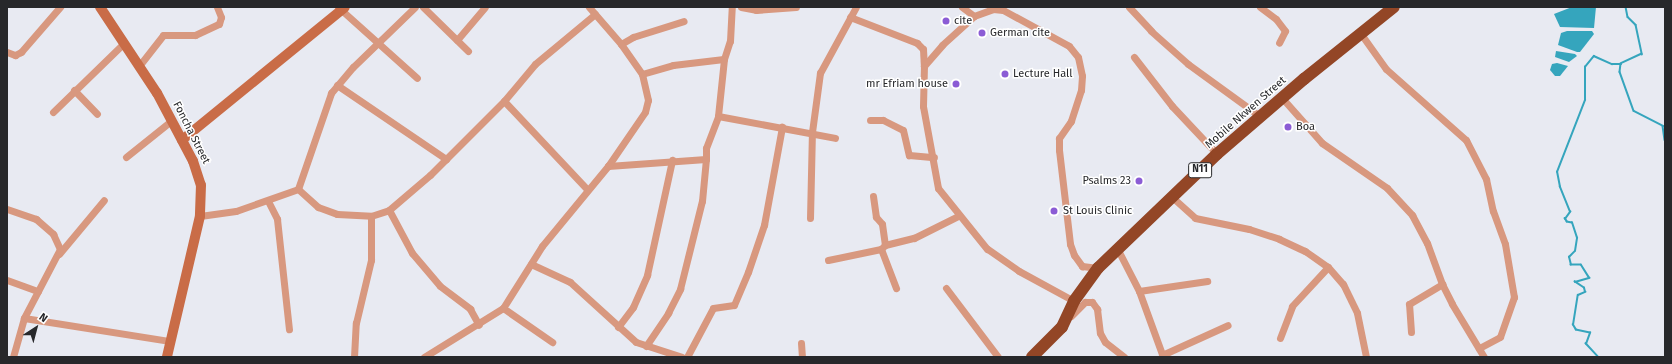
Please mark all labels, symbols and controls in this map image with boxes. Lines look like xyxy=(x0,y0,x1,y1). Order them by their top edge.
place label: cite xyxy=(954,14,972,28)
marker: cite xyxy=(941,16,951,26)
place label: German cite xyxy=(990,26,1050,40)
marker: German cite xyxy=(977,28,987,38)
place label: Lecture Hall xyxy=(1013,67,1072,81)
marker: Lecture Hall xyxy=(1000,69,1010,79)
street label: Mobile Nkwen Street xyxy=(1203,74,1289,152)
place label: mr Efriam house xyxy=(866,77,948,91)
marker: mr Efriam house xyxy=(951,79,961,89)
street label: Foncha Street xyxy=(170,100,212,166)
place label: Boa xyxy=(1296,120,1315,134)
marker: Boa xyxy=(1283,122,1293,132)
road number: N11 xyxy=(1188,162,1212,178)
place label: Psalms 23 xyxy=(1082,174,1131,188)
marker: Psalms 23 xyxy=(1134,176,1144,186)
place label: St Louis Clinic xyxy=(1063,204,1132,218)
marker: St Louis Clinic xyxy=(1048,205,1060,217)
north arrow xyxy=(16,308,56,348)
text: N xyxy=(37,310,50,325)

